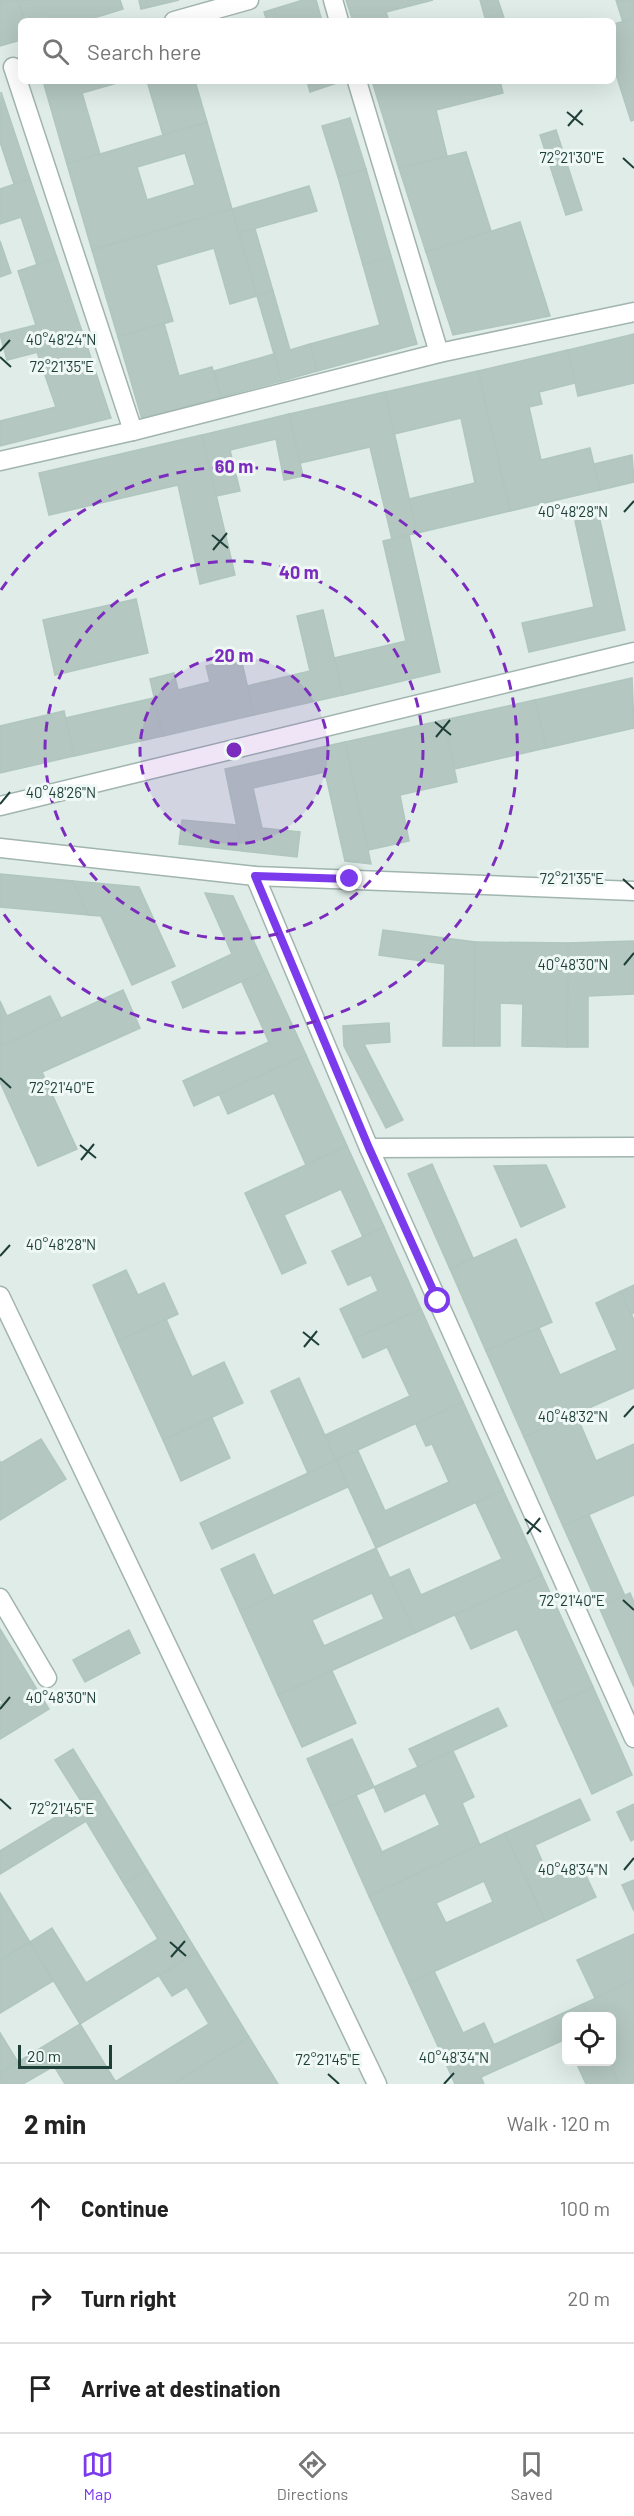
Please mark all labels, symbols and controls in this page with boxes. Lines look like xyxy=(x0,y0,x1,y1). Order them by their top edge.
search box xyxy=(18,18,616,84)
icon: search xyxy=(39,35,72,68)
text: Search here xyxy=(87,38,201,64)
text: 72°21'30"E xyxy=(539,148,605,166)
text: 40°48'24"N xyxy=(26,330,96,348)
text: 72°21'35"E xyxy=(30,357,94,375)
text: 60 m xyxy=(215,455,253,477)
text: 40°48'28"N xyxy=(538,502,608,520)
text: 40 m xyxy=(279,561,319,583)
text: 20 m xyxy=(215,644,253,666)
centre of rings xyxy=(224,740,244,760)
text: 40°48'26"N xyxy=(26,783,96,801)
route end xyxy=(336,865,362,891)
text: 72°21'35"E xyxy=(540,869,604,887)
text: 40°48'30"N xyxy=(538,955,608,973)
text: 72°21'40"E xyxy=(29,1078,95,1096)
text: 40°48'28"N xyxy=(26,1235,96,1253)
route start xyxy=(424,1287,450,1313)
text: 40°48'32"N xyxy=(538,1407,608,1425)
text: 72°21'40"E xyxy=(539,1591,605,1609)
text: 40°48'30"N xyxy=(26,1688,96,1706)
text: 72°21'45"E xyxy=(30,1799,94,1817)
text: 40°48'34"N xyxy=(538,1860,608,1878)
map controls xyxy=(562,2012,616,2066)
button: locate xyxy=(562,2012,616,2066)
scale bar xyxy=(18,2042,112,2070)
text: 20 m xyxy=(27,2046,61,2065)
text: 40°48'34"N xyxy=(419,2048,489,2066)
text: 72°21'45"E xyxy=(296,2050,360,2068)
text: 2 min xyxy=(24,2108,86,2139)
text: Walk · 120 m xyxy=(507,2111,610,2135)
icon: ahead xyxy=(24,2192,57,2225)
text: Continue xyxy=(81,2195,169,2221)
text: 100 m xyxy=(560,2196,610,2220)
icon: right xyxy=(24,2282,57,2315)
text: Turn right xyxy=(81,2285,176,2311)
text: 20 m xyxy=(567,2286,610,2310)
icon: arrive xyxy=(24,2372,57,2405)
text: Arrive at destination xyxy=(81,2375,280,2401)
tab: Map xyxy=(81,2448,114,2503)
tab: Directions xyxy=(277,2448,348,2503)
tab: Saved xyxy=(511,2448,553,2503)

